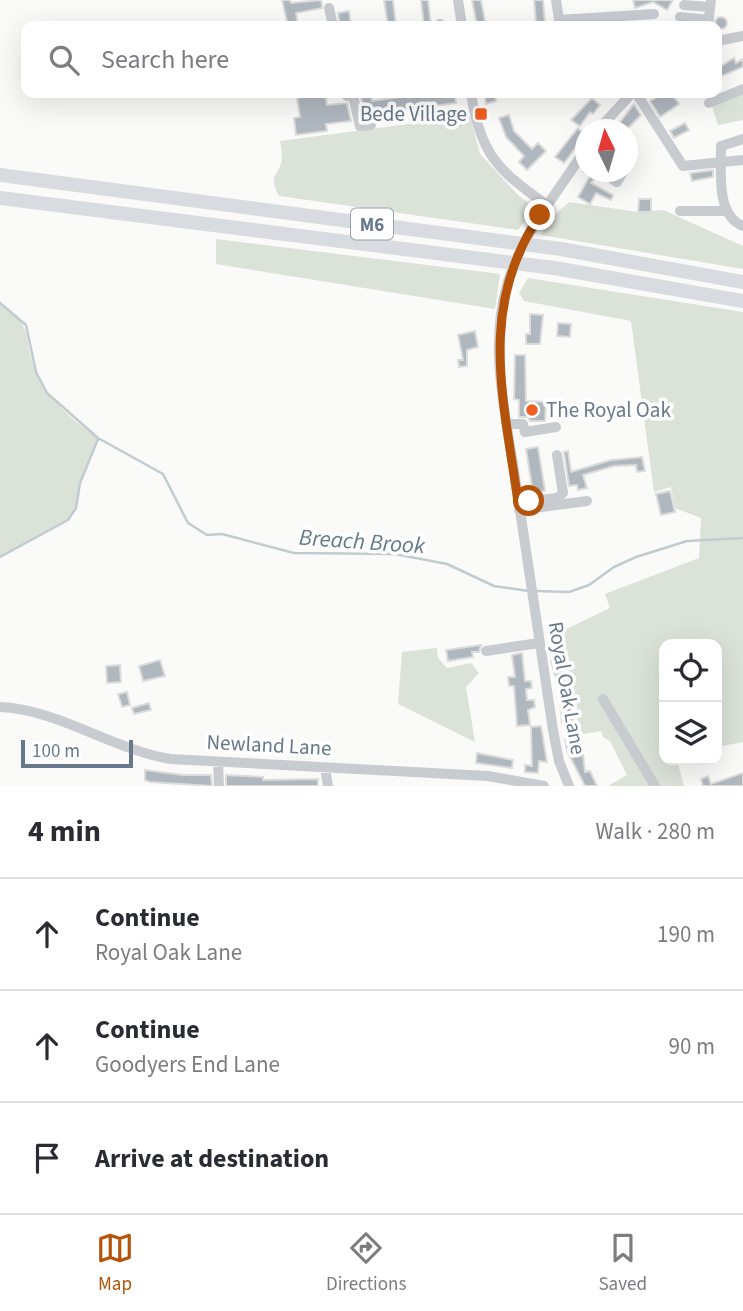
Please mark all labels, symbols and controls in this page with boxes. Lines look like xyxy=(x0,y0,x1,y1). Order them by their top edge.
search box xyxy=(21,21,722,98)
icon: search xyxy=(45,41,83,79)
text: Search here xyxy=(101,41,229,78)
place label: Bede Village xyxy=(360,99,467,129)
marker: Bede Village xyxy=(473,106,489,122)
north arrow xyxy=(575,119,638,182)
route end xyxy=(524,199,555,230)
road number: M6 xyxy=(351,208,393,240)
place label: The Royal Oak xyxy=(546,395,671,425)
marker: The Royal Oak xyxy=(524,402,540,418)
route start xyxy=(513,485,544,516)
water label: Breach Brook xyxy=(298,521,427,562)
street label: Royal Oak Lane xyxy=(541,619,593,757)
map controls xyxy=(659,639,722,765)
button: locate xyxy=(659,639,722,702)
button: layers xyxy=(659,702,722,765)
street label: Newland Lane xyxy=(206,727,332,763)
scale bar xyxy=(21,737,133,769)
text: 100 m xyxy=(32,738,80,765)
text: 4 min xyxy=(28,810,101,853)
text: Walk · 280 m xyxy=(596,815,715,848)
text: Continue xyxy=(95,899,200,936)
icon: ahead xyxy=(28,915,66,953)
text: 190 m xyxy=(657,918,715,951)
text: Royal Oak Lane xyxy=(95,936,242,969)
text: Continue xyxy=(95,1011,200,1048)
icon: ahead xyxy=(28,1027,66,1065)
text: 90 m xyxy=(668,1030,715,1063)
text: Goodyers End Lane xyxy=(95,1048,280,1081)
icon: arrive xyxy=(28,1139,66,1177)
text: Arrive at destination xyxy=(95,1140,329,1177)
tab: Map xyxy=(96,1229,134,1298)
tab: Directions xyxy=(326,1229,406,1298)
tab: Saved xyxy=(598,1229,647,1298)

